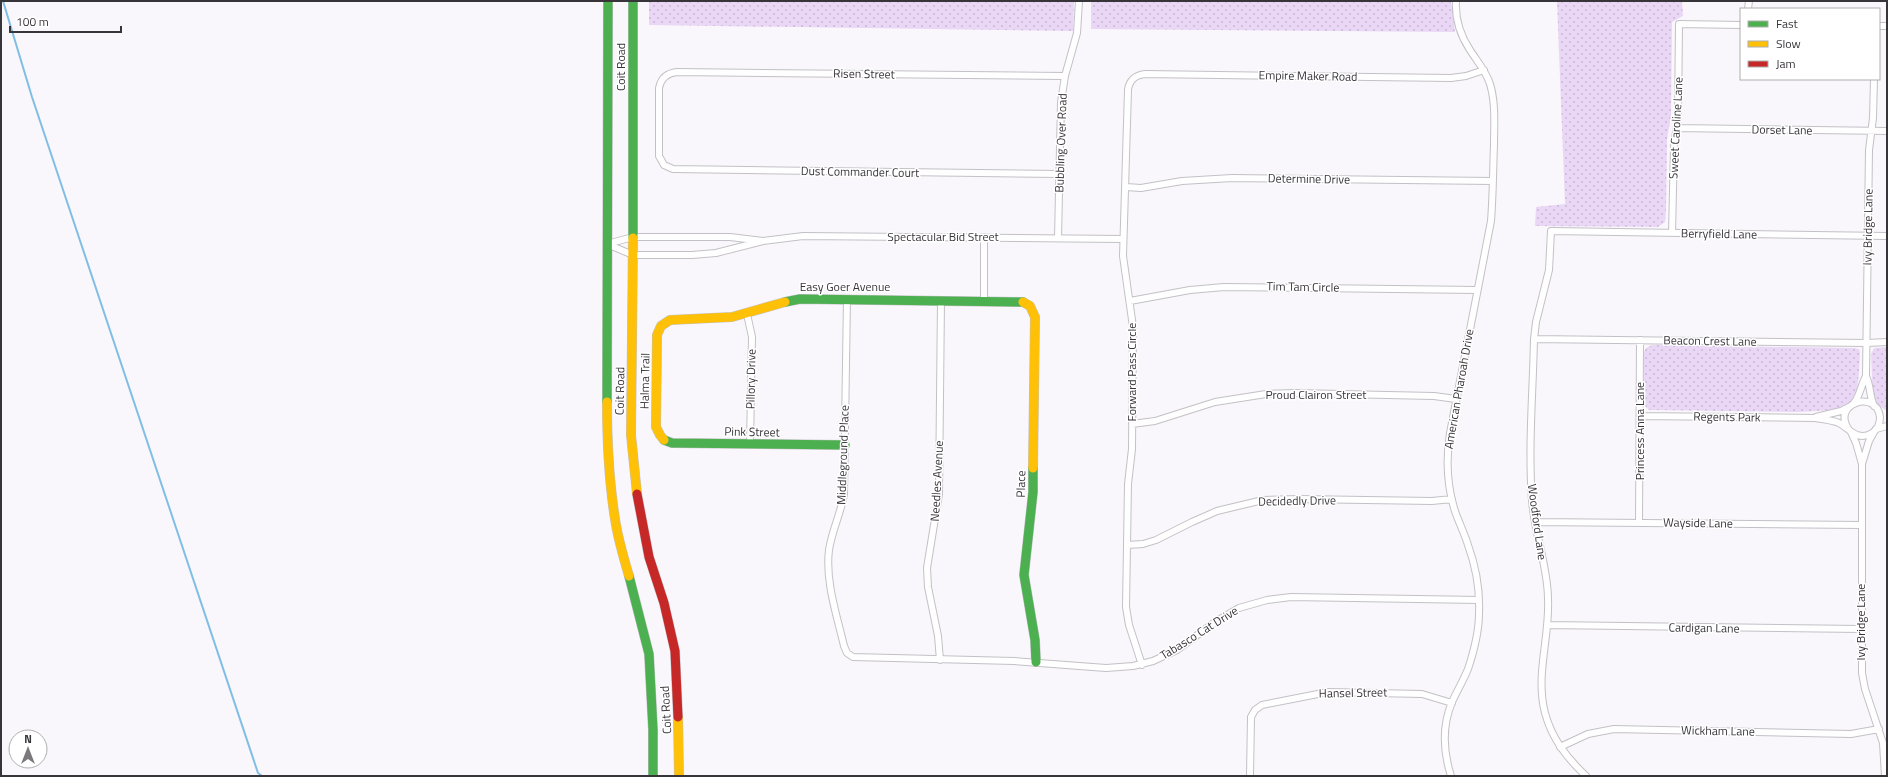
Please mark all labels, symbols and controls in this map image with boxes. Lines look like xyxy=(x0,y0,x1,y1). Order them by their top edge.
scale bar xyxy=(10,8,121,34)
legend xyxy=(1740,8,1880,80)
text: 100 m xyxy=(16,12,49,31)
text: Fast xyxy=(1776,14,1799,33)
text: Slow xyxy=(1776,34,1801,53)
street label: Coit Road xyxy=(611,43,630,91)
text: Jam xyxy=(1776,54,1796,73)
street label: Risen Street xyxy=(833,63,896,84)
street label: Empire Maker Road xyxy=(1258,65,1358,86)
street label: Sweet Caroline Lane xyxy=(1663,76,1688,179)
street label: Bubbling Over Road xyxy=(1049,93,1072,193)
street label: Dorset Lane xyxy=(1751,119,1813,140)
street label: Dust Commander Court xyxy=(801,161,920,182)
street label: Determine Drive xyxy=(1268,168,1350,189)
street label: Ivy Bridge Lane xyxy=(1857,188,1878,266)
street label: Berryfield Lane xyxy=(1681,223,1757,244)
street label: Spectacular Bid Street xyxy=(887,227,1000,246)
street label: Tim Tam Circle xyxy=(1266,276,1340,297)
street label: Easy Goer Avenue xyxy=(800,277,890,296)
street label: Forward Pass Circle xyxy=(1122,323,1141,421)
street label: American Pharoah Drive xyxy=(1439,327,1478,450)
street label: Beacon Crest Lane xyxy=(1663,330,1757,351)
street label: Pillory Drive xyxy=(740,349,761,409)
street label: Halma Trail xyxy=(635,353,654,409)
street label: Coit Road xyxy=(610,367,629,415)
street label: Princess Anna Lane xyxy=(1630,382,1649,480)
street label: Proud Clairon Street xyxy=(1265,385,1367,404)
street label: Middleground Place xyxy=(831,405,854,505)
street label: Regents Park xyxy=(1693,406,1761,427)
street label: Pink Street xyxy=(724,422,781,441)
street label: Needles Avenue xyxy=(925,440,948,522)
street label: Place xyxy=(1011,470,1030,498)
street label: Woodford Lane xyxy=(1523,483,1552,561)
street label: Decidedly Drive xyxy=(1258,490,1336,511)
street label: Wayside Lane xyxy=(1663,512,1733,533)
street label: Ivy Bridge Lane xyxy=(1851,584,1870,660)
street label: Tabasco Cat Drive xyxy=(1156,601,1241,664)
street label: Cardigan Lane xyxy=(1668,617,1740,638)
street label: Hansel Street xyxy=(1319,682,1388,703)
street label: Coit Road xyxy=(655,685,676,735)
street label: Wickham Lane xyxy=(1681,720,1755,741)
north arrow xyxy=(8,729,48,769)
text: N xyxy=(24,731,32,747)

